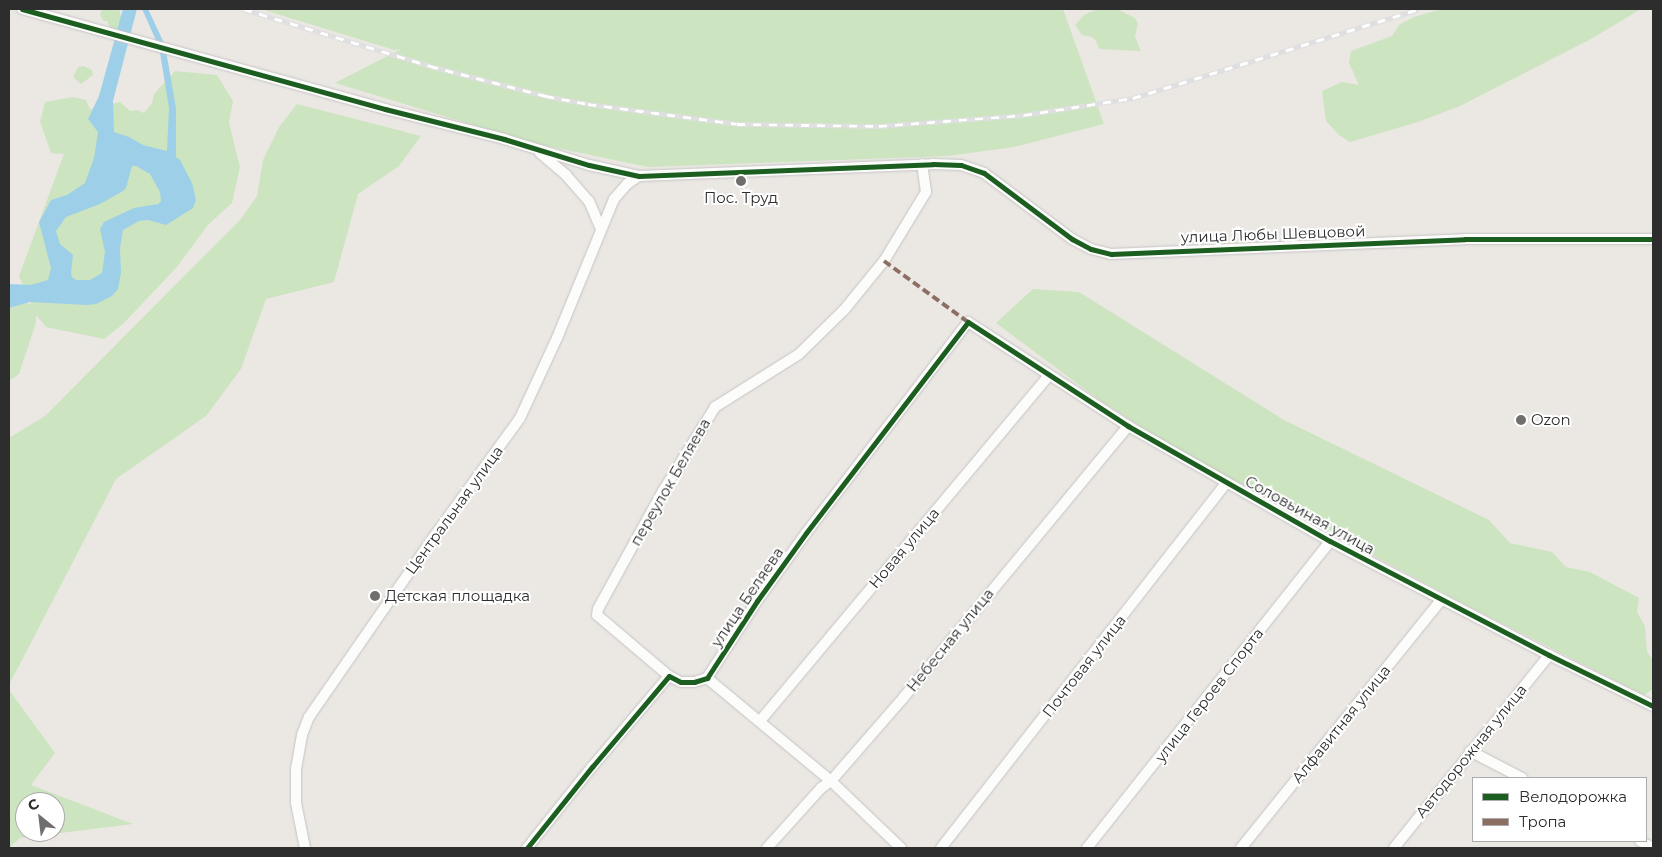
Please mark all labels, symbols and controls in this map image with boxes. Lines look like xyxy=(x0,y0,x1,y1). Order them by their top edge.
marker: Пос. Труд xyxy=(735,175,747,187)
place label: Пос. Труд xyxy=(704,189,778,207)
street label: улица Любы Шевцовой xyxy=(1180,222,1366,246)
place label: Ozon xyxy=(1531,411,1571,429)
marker: Ozon xyxy=(1515,414,1527,426)
street label: переулок Беляева xyxy=(626,415,714,549)
street label: Центральная улица xyxy=(401,442,507,578)
street label: Соловьиная улица xyxy=(1242,472,1378,558)
street label: Новая улица xyxy=(865,504,943,592)
street label: улица Беляева xyxy=(707,544,787,650)
street label: Небесная улица xyxy=(903,585,997,695)
place label: Детская площадка xyxy=(385,587,530,605)
marker: Детская площадка xyxy=(369,590,381,602)
street label: Почтовая улица xyxy=(1038,611,1130,721)
street label: улица Героев Спорта xyxy=(1151,624,1267,766)
street label: Алфавитная улица xyxy=(1288,661,1394,787)
street label: Автодорожная улица xyxy=(1412,681,1530,821)
legend xyxy=(1472,777,1647,842)
text: Велодорожка xyxy=(1519,787,1627,806)
north arrow xyxy=(15,792,65,842)
text: С xyxy=(24,794,42,815)
text: Тропа xyxy=(1519,812,1566,831)

